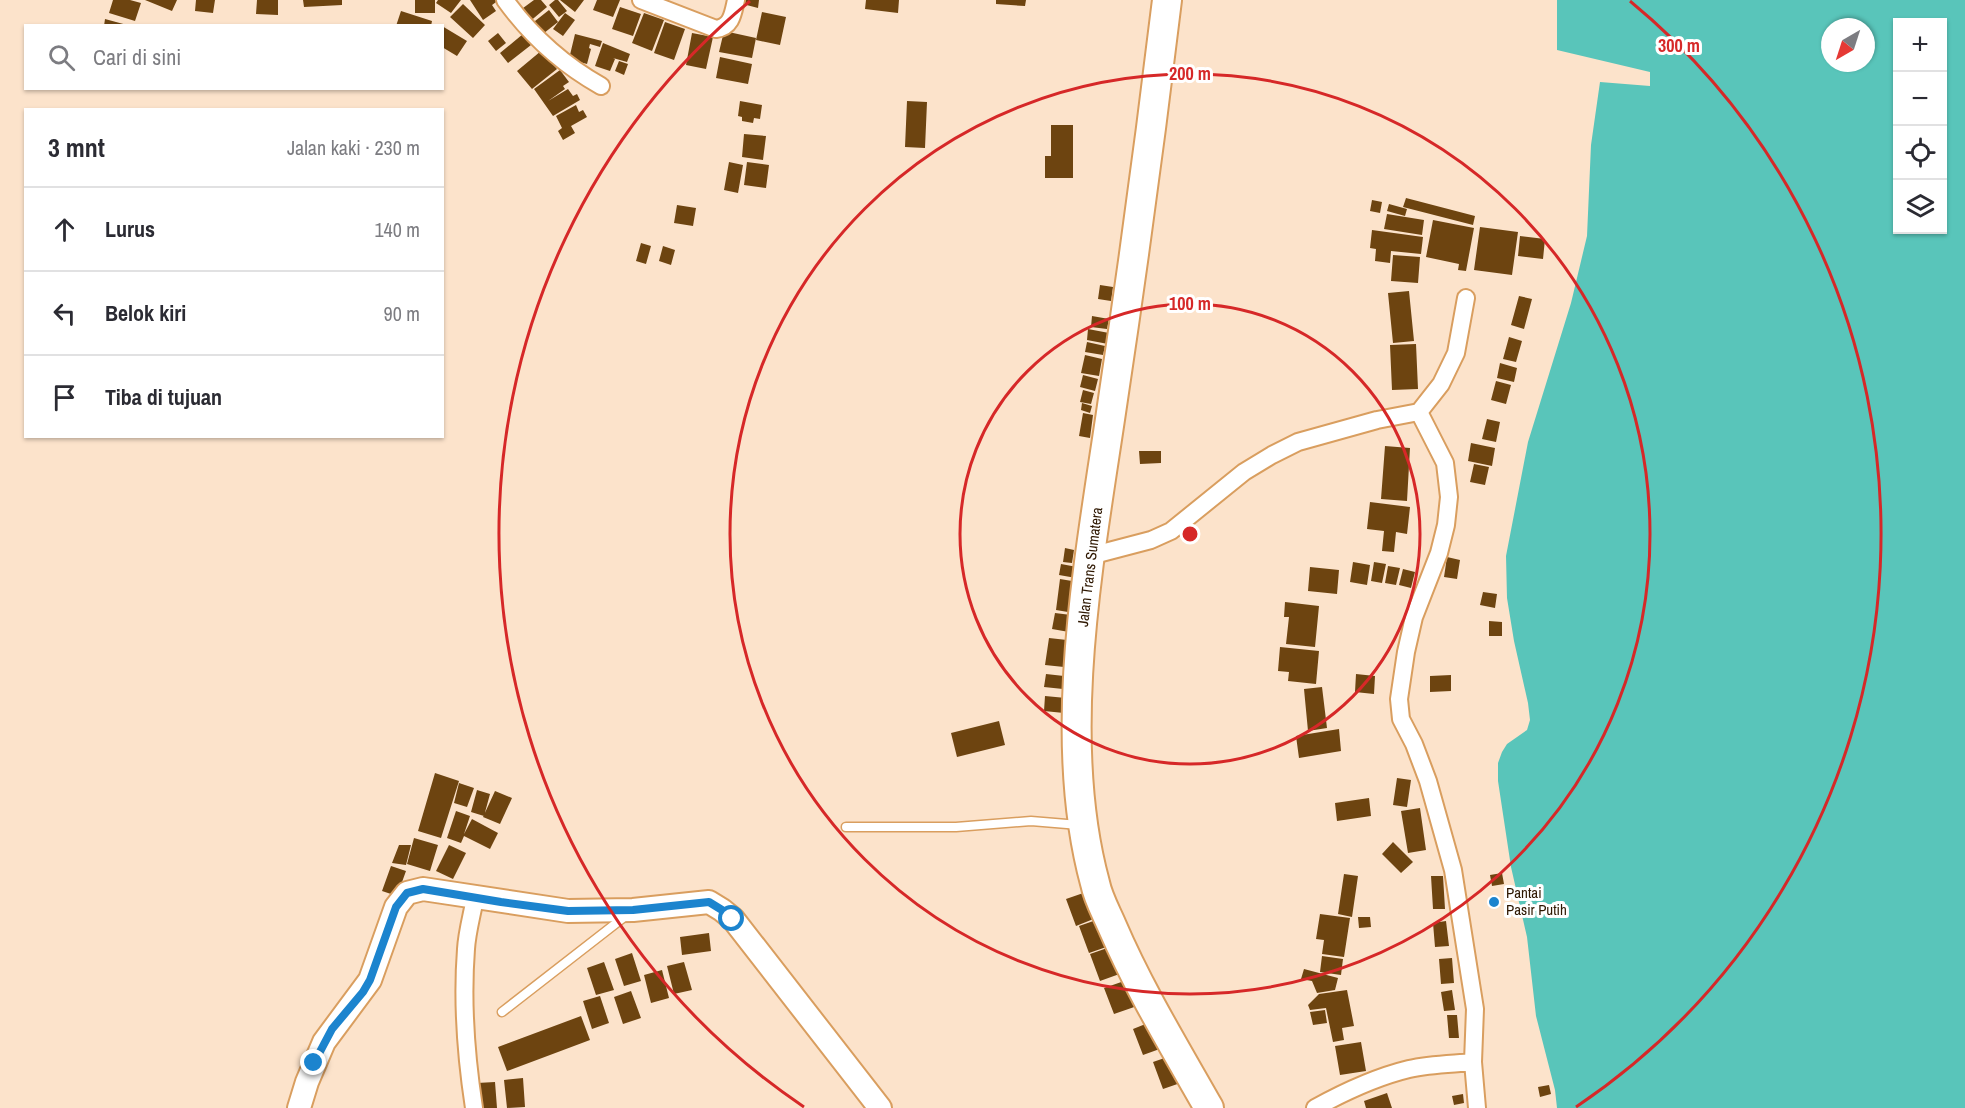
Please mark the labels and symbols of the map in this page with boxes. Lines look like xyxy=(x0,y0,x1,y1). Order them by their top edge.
north arrow xyxy=(1821,18,1875,72)
text: 300 m xyxy=(1658,33,1700,58)
text: 200 m xyxy=(1169,61,1211,86)
text: 100 m xyxy=(1169,291,1211,316)
street label: Jalan Trans Sumatera xyxy=(1072,506,1107,628)
centre of rings xyxy=(1180,524,1200,544)
place label: Pantai Pasir Putih xyxy=(1506,882,1567,920)
marker: Pantai Pasir Putih xyxy=(1487,895,1501,909)
route start xyxy=(718,905,744,931)
route end xyxy=(300,1049,326,1075)

